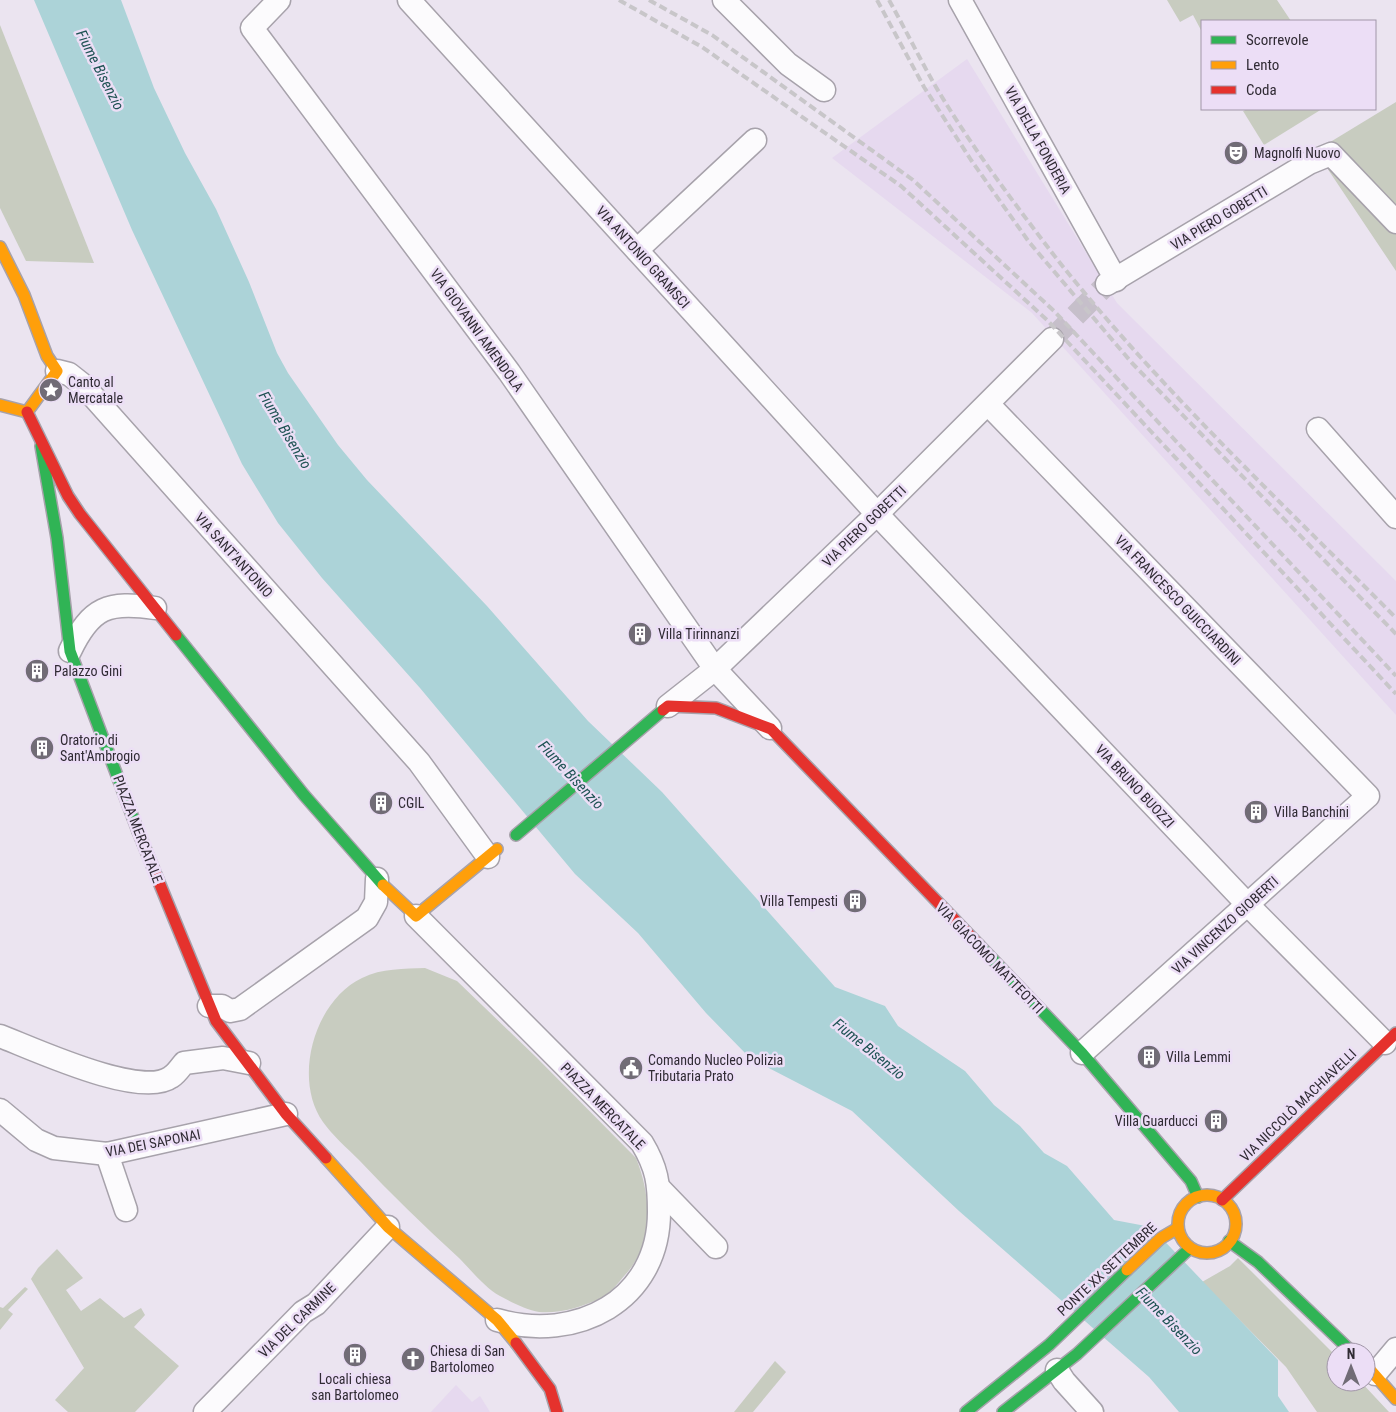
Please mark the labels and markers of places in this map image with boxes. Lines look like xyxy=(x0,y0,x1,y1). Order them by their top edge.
theatre icon: Magnolfi Nuovo xyxy=(1223,140,1249,166)
place label: Magnolfi Nuovo xyxy=(1254,145,1341,161)
place label: Canto al Mercatale xyxy=(68,374,124,406)
place icon: Canto al Mercatale xyxy=(38,377,64,403)
building icon: Villa Tirinnanzi xyxy=(627,621,653,647)
place label: Villa Tirinnanzi xyxy=(658,626,740,642)
building icon: Palazzo Gini xyxy=(24,658,50,684)
place label: Palazzo Gini xyxy=(54,663,122,679)
place label: Oratorio di Sant'Ambrogio xyxy=(60,732,140,764)
building icon: Oratorio di Sant'Ambrogio xyxy=(29,735,55,761)
building icon: CGIL xyxy=(368,790,394,816)
place label: CGIL xyxy=(398,795,425,811)
building icon: Villa Banchini xyxy=(1243,799,1269,825)
place label: Villa Banchini xyxy=(1274,804,1349,820)
building icon: Villa Tempesti xyxy=(842,888,868,914)
place label: Villa Tempesti xyxy=(760,893,838,909)
building icon: Villa Lemmi xyxy=(1136,1044,1162,1070)
place label: Villa Lemmi xyxy=(1166,1049,1231,1065)
place label: Comando Nucleo Polizia Tributaria Prato xyxy=(648,1052,783,1084)
public building icon: Comando Nucleo Polizia Tributaria Prato xyxy=(618,1055,644,1081)
building icon: Villa Guarducci xyxy=(1203,1108,1229,1134)
place label: Villa Guarducci xyxy=(1115,1113,1198,1129)
building icon: Locali chiesa san Bartolomeo xyxy=(342,1342,368,1368)
place label: Chiesa di San Bartolomeo xyxy=(430,1343,505,1375)
church icon: Chiesa di San Bartolomeo xyxy=(400,1346,426,1372)
place label: Locali chiesa san Bartolomeo xyxy=(311,1371,399,1403)

